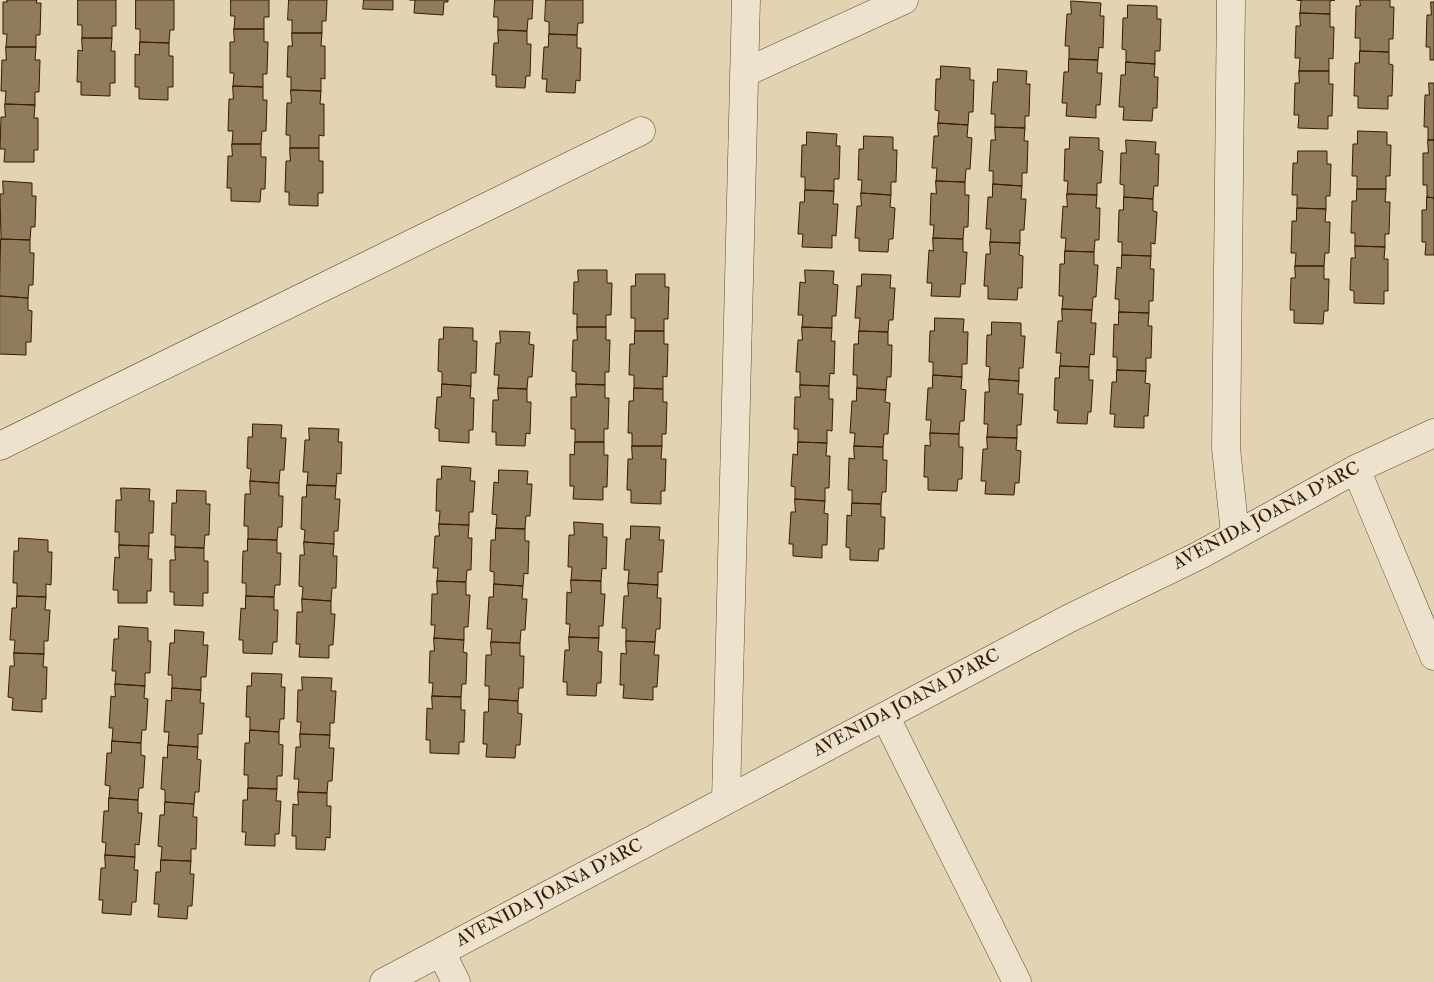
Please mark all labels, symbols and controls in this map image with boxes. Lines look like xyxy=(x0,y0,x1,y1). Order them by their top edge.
street label: AVENIDA JOANA D'ARC xyxy=(1170,458,1364,576)
street label: AVENIDA JOANA D'ARC xyxy=(810,645,1004,763)
street label: AVENIDA JOANA D'ARC xyxy=(453,835,647,953)

